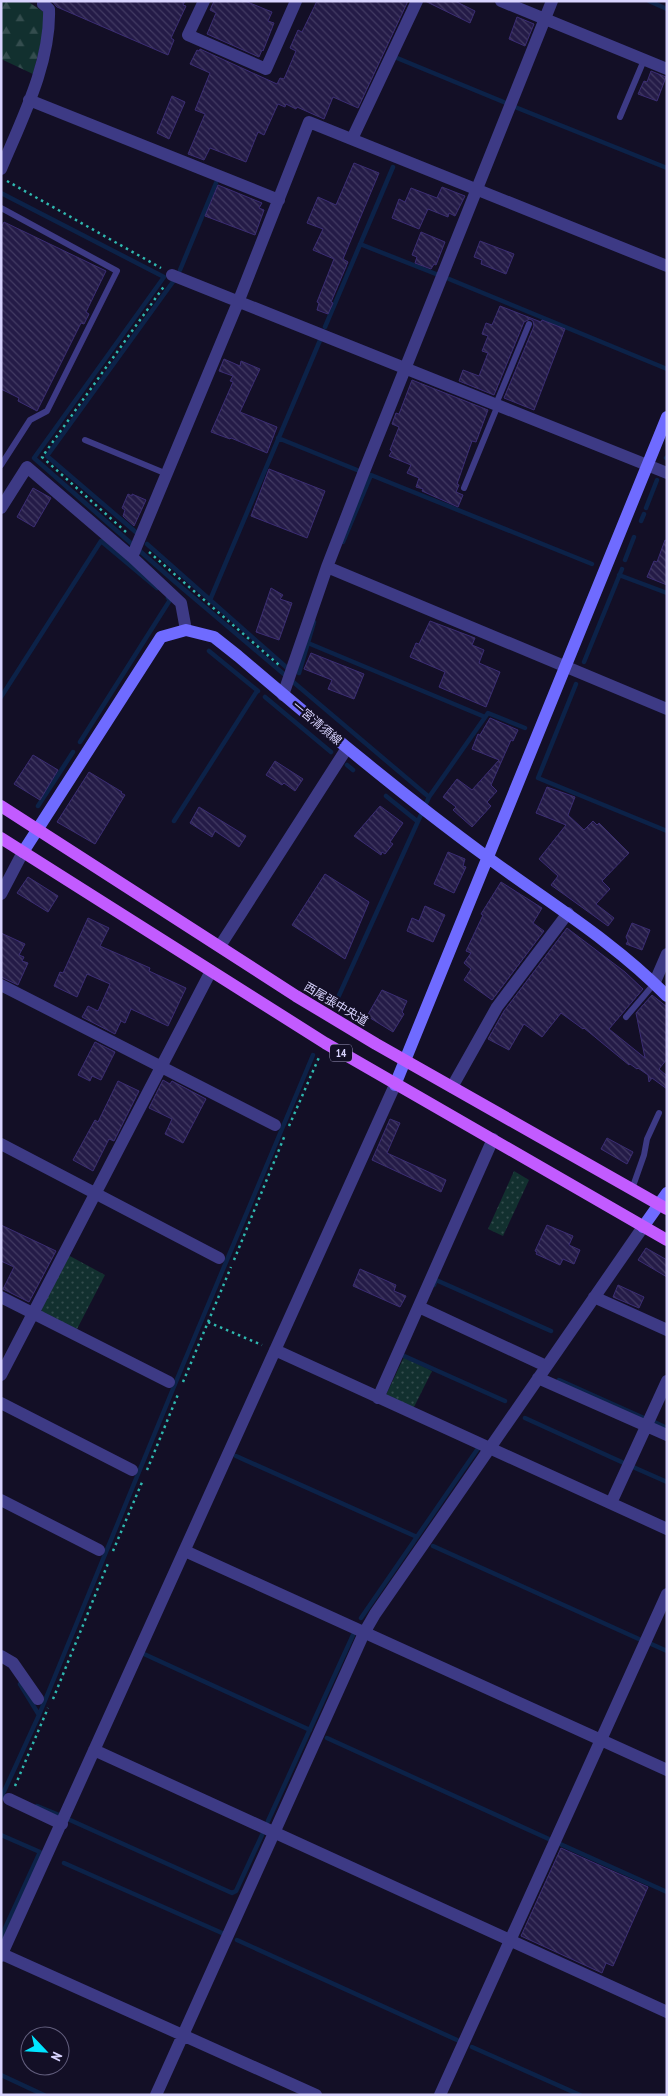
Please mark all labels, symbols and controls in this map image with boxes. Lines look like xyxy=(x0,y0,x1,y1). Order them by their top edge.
street label: 一宮清須線 xyxy=(290,698,345,748)
street label: 西尾張中央道 xyxy=(302,979,371,1029)
road number: 14 xyxy=(330,1044,352,1062)
north arrow xyxy=(20,2026,70,2076)
text: N xyxy=(47,2049,67,2064)

